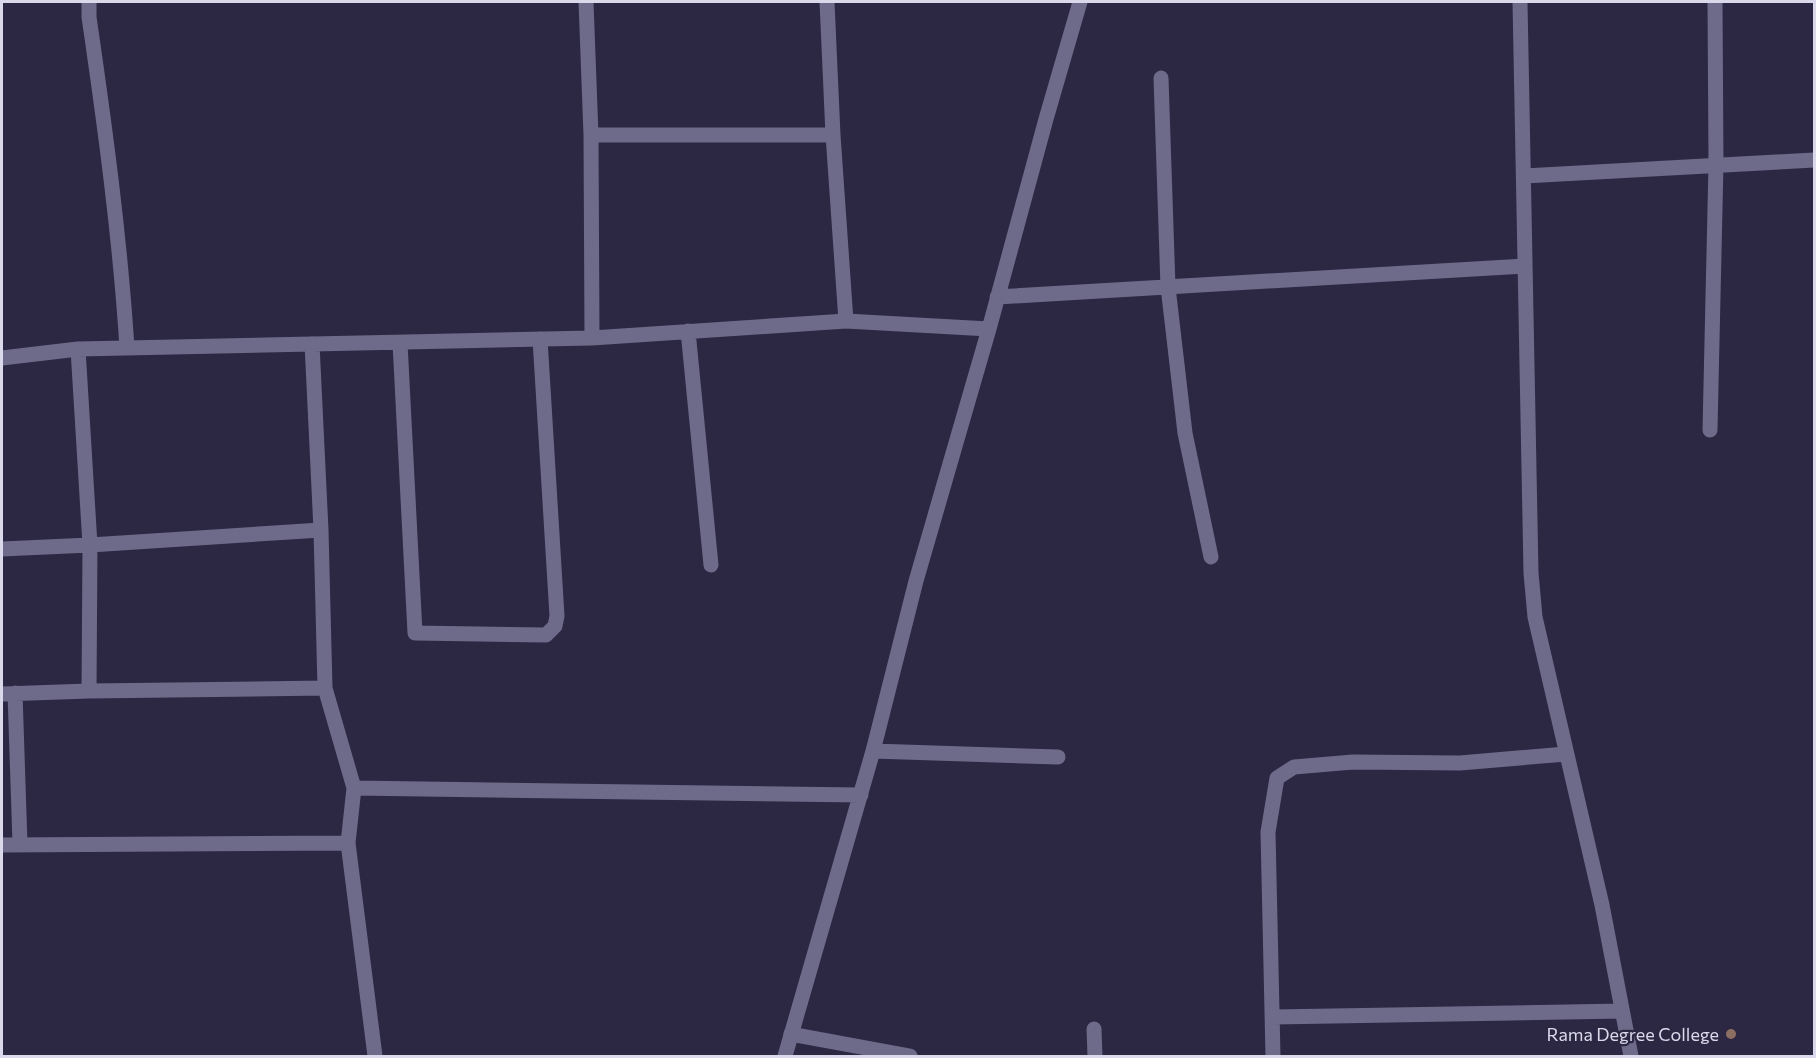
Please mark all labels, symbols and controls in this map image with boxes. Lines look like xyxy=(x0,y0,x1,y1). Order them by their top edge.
place label: Rama Degree College xyxy=(1546,1023,1719,1045)
marker: Rama Degree College xyxy=(1724,1027,1738,1041)

